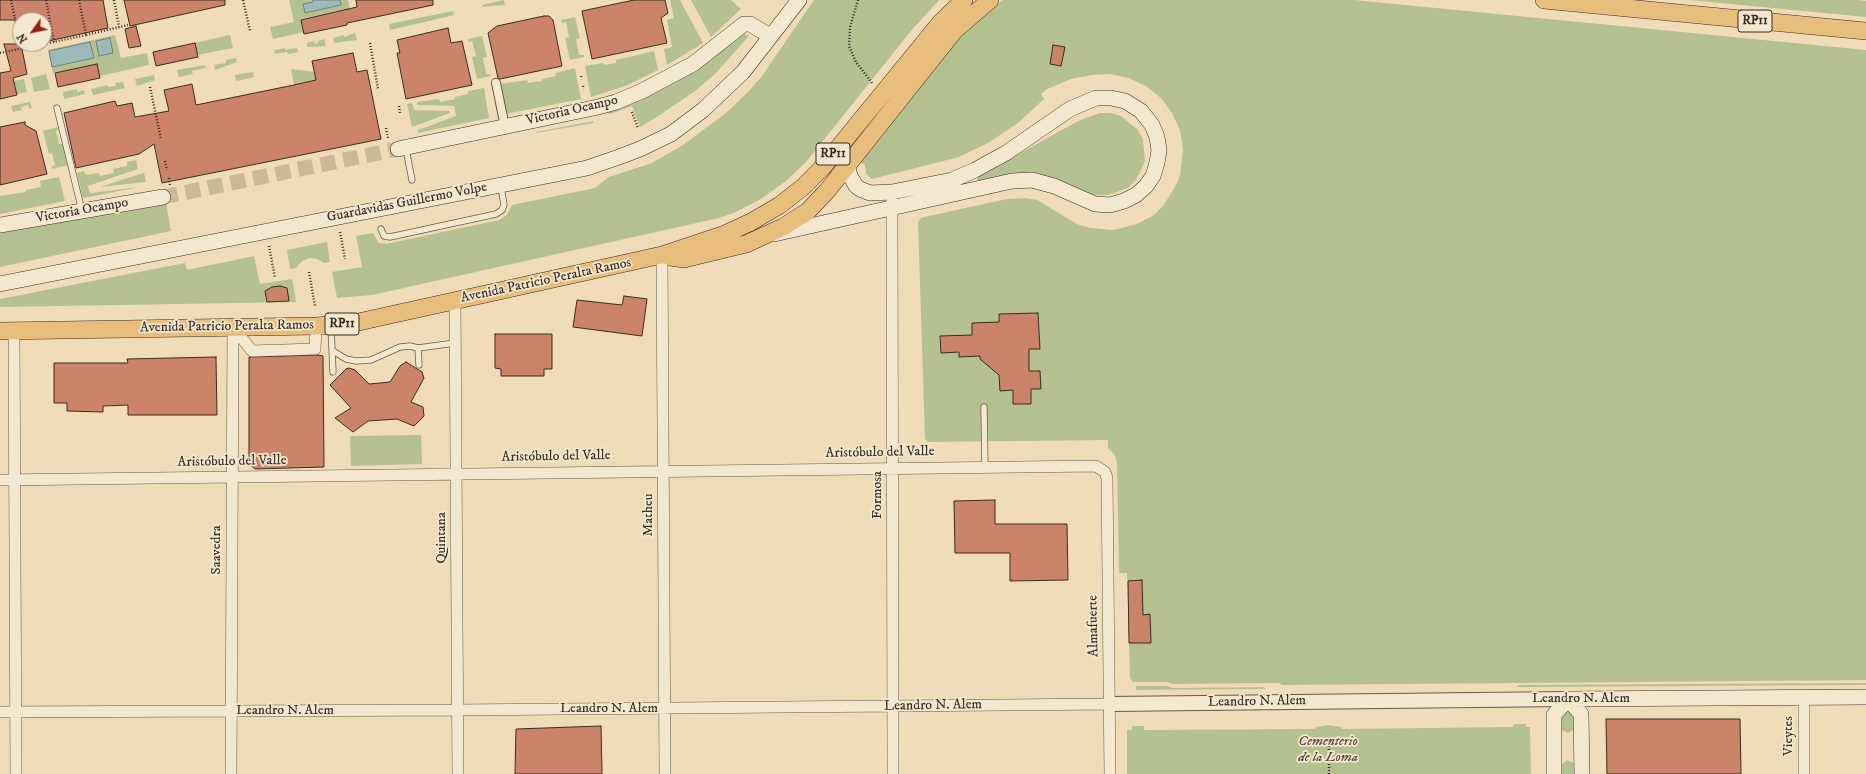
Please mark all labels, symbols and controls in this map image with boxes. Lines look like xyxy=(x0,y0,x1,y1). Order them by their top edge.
road number: RP11 xyxy=(1738,10,1772,32)
north arrow xyxy=(12,12,52,52)
text: N xyxy=(14,30,31,46)
street label: Victoria Ocampo xyxy=(524,92,620,130)
road number: RP11 xyxy=(816,143,850,165)
street label: Guardavidas Guillermo Volpe xyxy=(326,179,488,227)
street label: Victoria Ocampo xyxy=(34,195,130,227)
street label: Avenida Patricio Peralta Ramos xyxy=(459,255,633,307)
road number: RP11 xyxy=(325,313,359,335)
street label: Avenida Patricio Peralta Ramos xyxy=(140,317,314,337)
street label: Aristóbulo del Valle xyxy=(825,444,935,462)
street label: Aristóbulo del Valle xyxy=(501,448,611,466)
street label: Aristóbulo del Valle xyxy=(177,453,287,471)
street label: Formosa xyxy=(870,471,886,519)
street label: Matheu xyxy=(641,493,657,537)
street label: Quintana xyxy=(434,512,450,564)
street label: Saavedra xyxy=(209,525,225,575)
street label: Almafuerte xyxy=(1085,595,1103,657)
street label: Leandro N. Alem xyxy=(1532,691,1630,707)
street label: Leandro N. Alem xyxy=(1208,693,1306,711)
street label: Leandro N. Alem xyxy=(884,697,982,715)
street label: Leandro N. Alem xyxy=(560,701,658,717)
street label: Leandro N. Alem xyxy=(236,703,334,719)
street label: Vieytes xyxy=(1781,716,1797,756)
park label: Cementerio de la Loma xyxy=(1298,734,1358,766)

